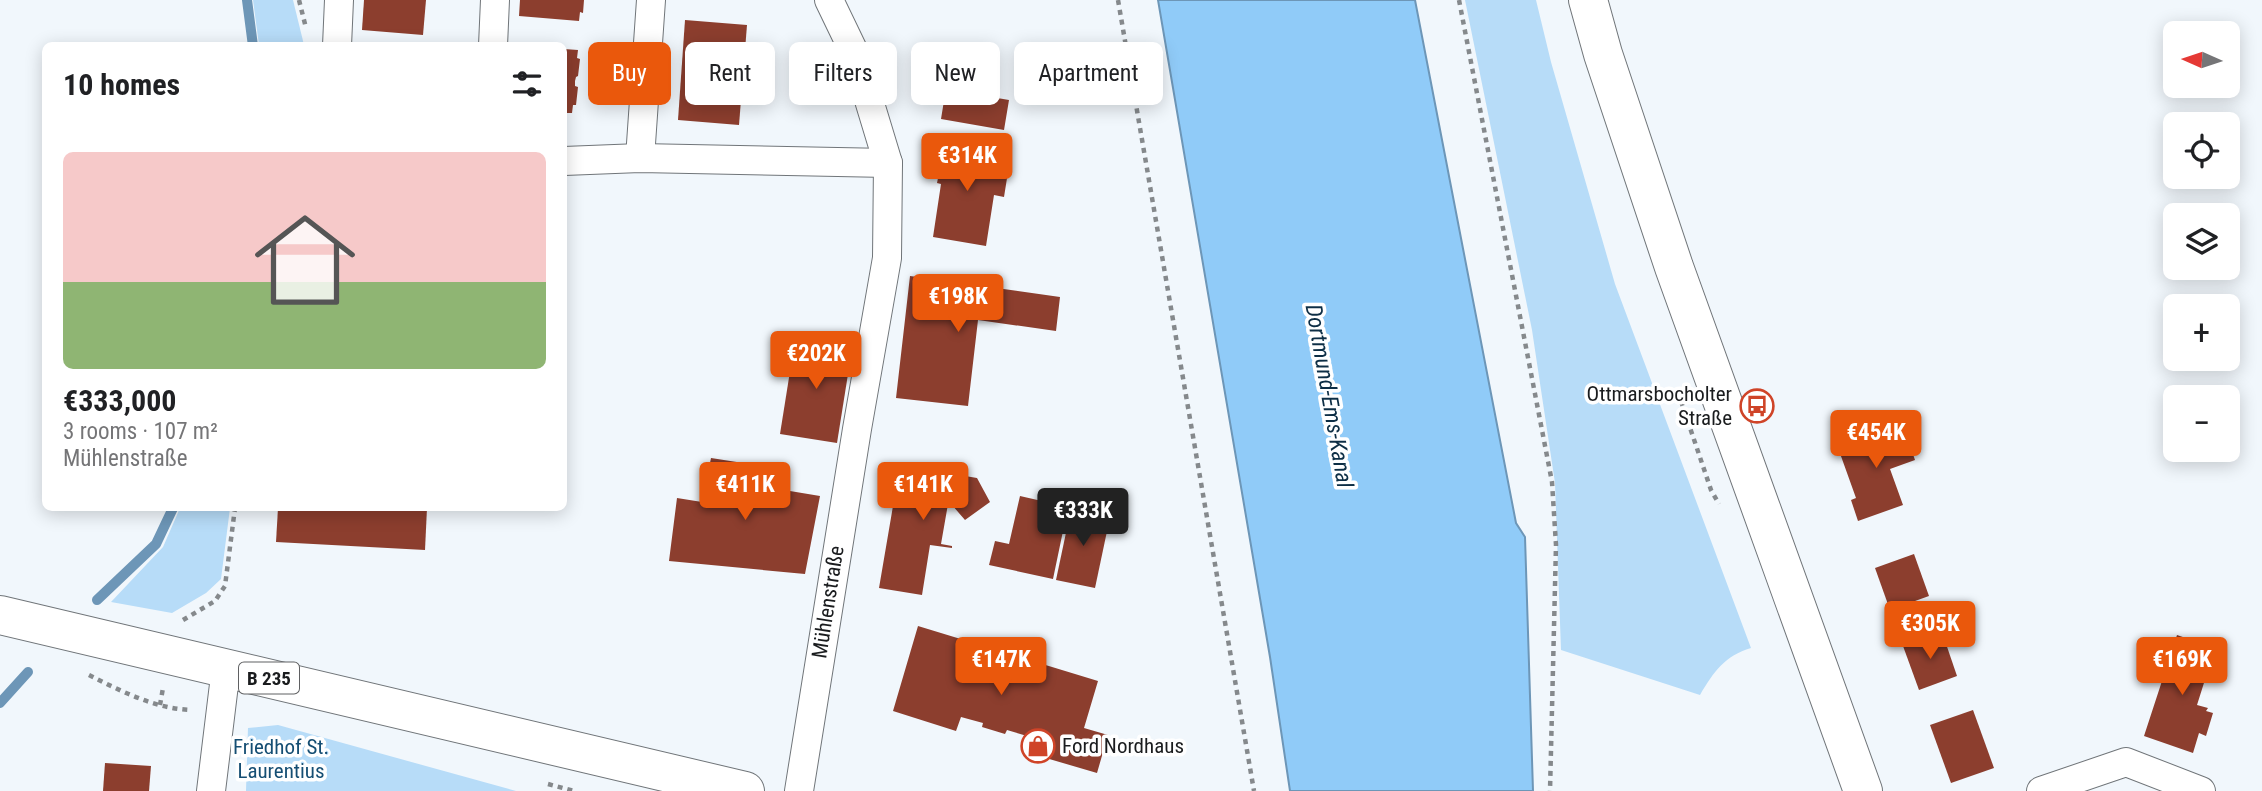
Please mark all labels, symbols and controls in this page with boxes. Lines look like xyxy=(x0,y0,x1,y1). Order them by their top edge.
north arrow xyxy=(2163,21,2240,98)
map controls xyxy=(2163,21,2240,462)
chip: Buy xyxy=(588,42,671,105)
chip: Rent xyxy=(685,42,775,105)
chip: Filters xyxy=(789,42,897,105)
chip: New xyxy=(911,42,1000,105)
chip: Apartment xyxy=(1014,42,1163,105)
icon: filters xyxy=(508,65,546,103)
text: 10 homes xyxy=(63,67,180,102)
button: locate xyxy=(2163,112,2240,189)
pin: €314K xyxy=(918,134,1016,193)
text: €314K xyxy=(937,142,997,169)
icon: home xyxy=(242,197,368,323)
button: layers xyxy=(2163,203,2240,280)
pin: €198K xyxy=(909,274,1007,334)
text: €198K xyxy=(928,283,988,310)
button: + xyxy=(2163,294,2240,371)
water label: Dortmund-Ems-Kanal xyxy=(1300,302,1359,491)
pin: €202K xyxy=(767,332,865,391)
text: €202K xyxy=(786,340,846,367)
place label: Ottmarsbocholter Straße xyxy=(1587,382,1732,430)
text: €333,000 xyxy=(63,383,176,418)
button: − xyxy=(2163,385,2240,462)
bus stop icon: Ottmarsbocholter Straße xyxy=(1738,387,1776,425)
pin: €454K xyxy=(1827,410,1925,470)
text: 3 rooms · 107 m² xyxy=(63,418,218,445)
text: €454K xyxy=(1846,419,1906,446)
text: Mühlenstraße xyxy=(63,445,187,472)
pin: €411K xyxy=(696,462,794,522)
pin: €141K xyxy=(874,462,972,522)
text: €411K xyxy=(715,471,775,498)
text: €141K xyxy=(893,471,953,498)
pin: €333K xyxy=(1034,489,1132,548)
text: €333K xyxy=(1053,497,1113,524)
street label: Mühlenstraße xyxy=(807,544,849,660)
pin: €305K xyxy=(1881,602,1979,661)
text: €305K xyxy=(1900,610,1960,637)
pin: €147K xyxy=(952,638,1050,697)
pin: €169K xyxy=(2133,638,2231,697)
text: €147K xyxy=(971,646,1031,673)
text: €169K xyxy=(2152,646,2212,673)
road number: B 235 xyxy=(239,663,299,694)
shop icon: Ford Nordhaus xyxy=(1019,727,1057,765)
place label: Ford Nordhaus xyxy=(1062,734,1184,758)
park label: Friedhof St. Laurentius xyxy=(233,735,329,783)

